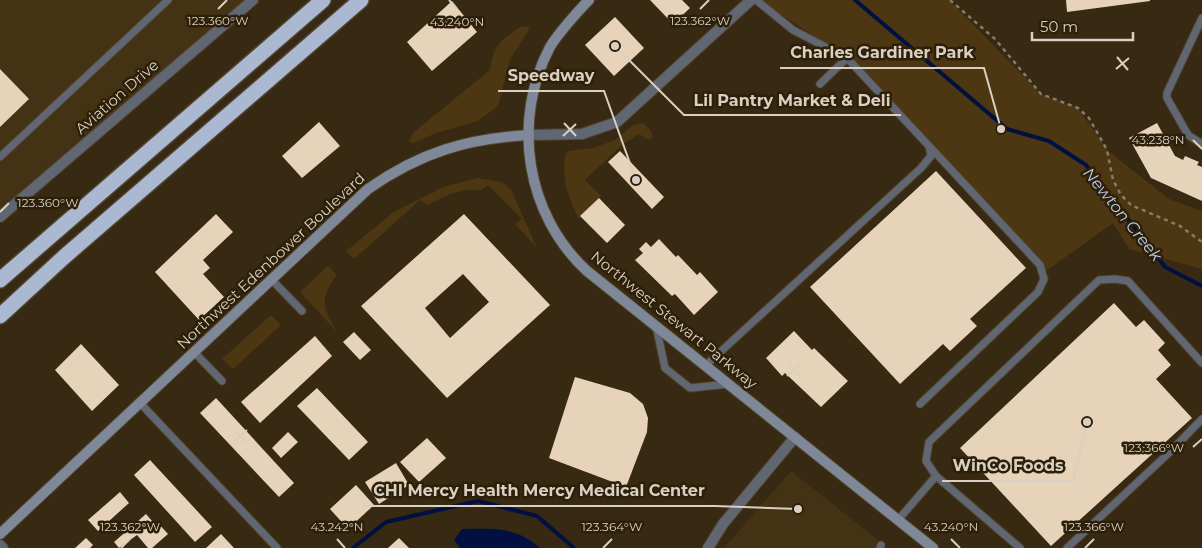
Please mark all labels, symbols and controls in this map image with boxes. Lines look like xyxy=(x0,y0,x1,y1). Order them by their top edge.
scale bar xyxy=(1032,10,1133,42)
text: 123.360°W xyxy=(187,13,249,28)
text: 123.362°W xyxy=(670,13,730,28)
text: 43.240°N xyxy=(430,14,484,29)
text: 50 m xyxy=(1040,17,1078,36)
callout: Charles Gardiner Park xyxy=(780,37,984,68)
text: Charles Gardiner Park xyxy=(790,43,974,62)
street label: Aviation Drive xyxy=(71,55,162,138)
callout: Speedway xyxy=(498,60,604,91)
text: Speedway xyxy=(508,66,595,85)
callout: Lil Pantry Market & Deli xyxy=(684,84,901,115)
text: Lil Pantry Market & Deli xyxy=(694,91,890,110)
text: 43.238°N xyxy=(1131,132,1185,147)
water label: Newton Creek xyxy=(1079,164,1167,266)
street label: Northwest Edenbower Boulevard xyxy=(173,168,369,353)
text: 123.360°W xyxy=(17,195,79,210)
street label: Northwest Stewart Parkway xyxy=(587,247,762,393)
text: 123.366°W xyxy=(1124,440,1184,455)
callout: WinCo Foods xyxy=(942,450,1073,481)
text: WinCo Foods xyxy=(952,456,1064,475)
callout: CHI Mercy Health Mercy Medical Center xyxy=(363,475,715,506)
text: CHI Mercy Health Mercy Medical Center xyxy=(373,481,705,500)
text: 123.362°W xyxy=(100,519,160,534)
text: 43.242°N xyxy=(310,519,364,534)
text: 123.364°W xyxy=(582,519,642,534)
text: 43.240°N xyxy=(924,519,978,534)
text: 123.366°W xyxy=(1064,519,1124,534)

